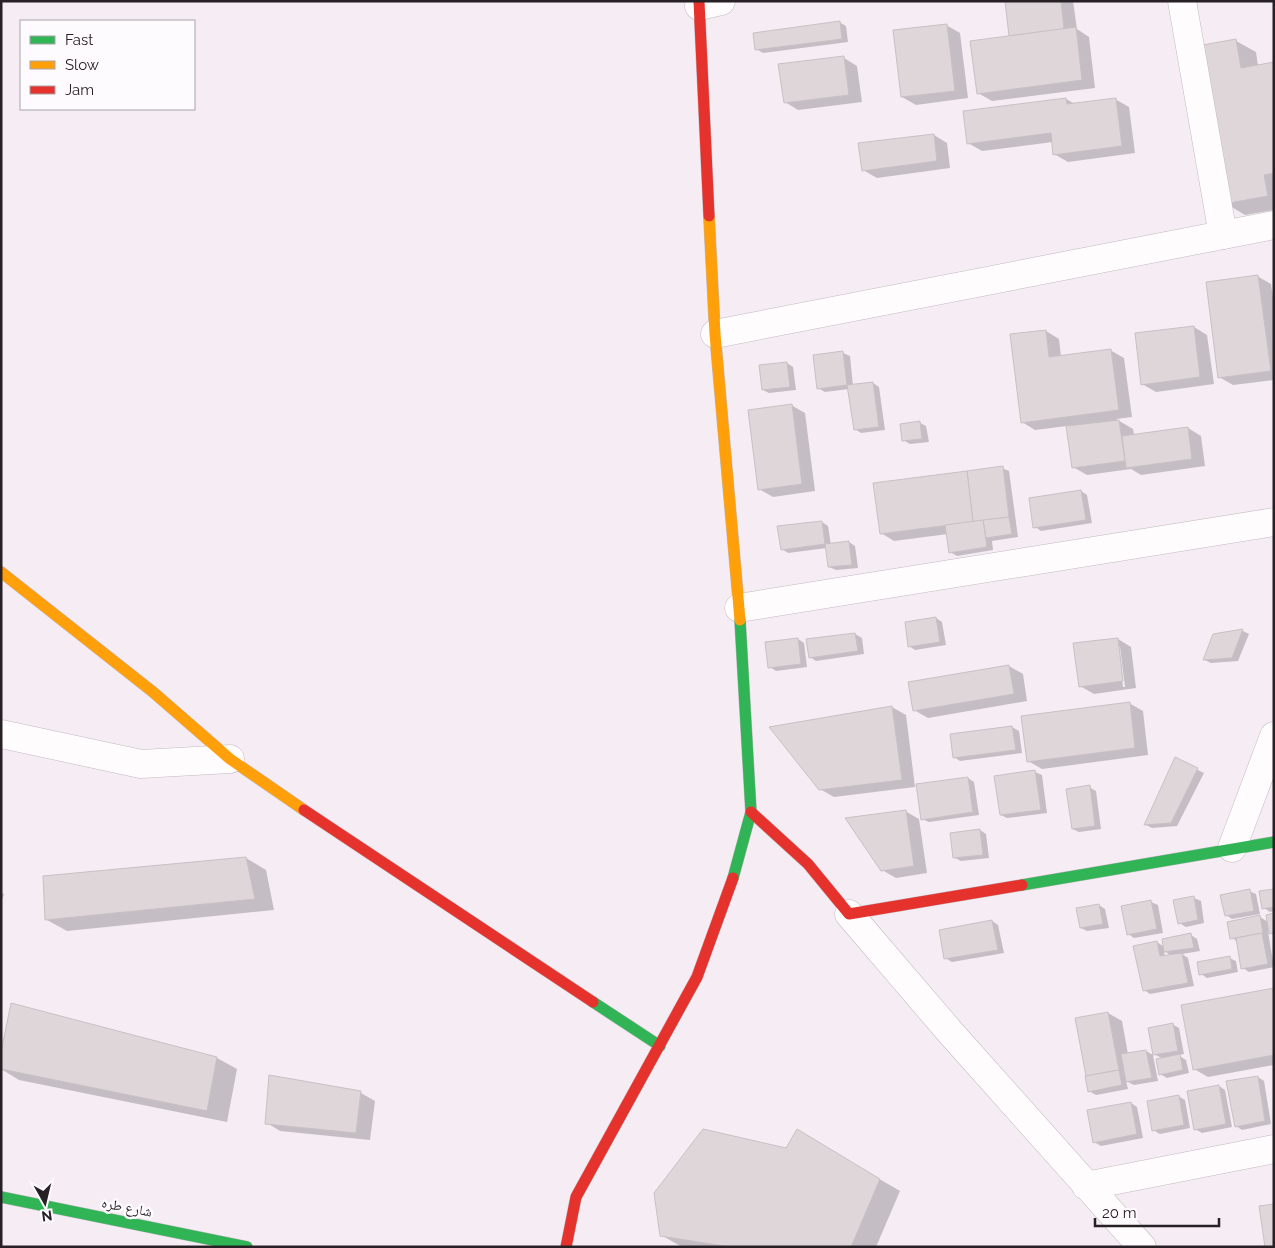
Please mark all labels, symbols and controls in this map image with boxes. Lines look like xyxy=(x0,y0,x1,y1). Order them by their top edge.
legend xyxy=(20,20,195,110)
text: Fast xyxy=(65,31,93,49)
text: Slow xyxy=(65,56,99,74)
text: Jam xyxy=(65,81,94,99)
north arrow xyxy=(20,1178,70,1228)
street label: شارع طره xyxy=(100,1194,153,1222)
scale bar xyxy=(1095,1196,1219,1228)
text: 20 m xyxy=(1102,1204,1137,1222)
text: N xyxy=(40,1207,53,1225)

